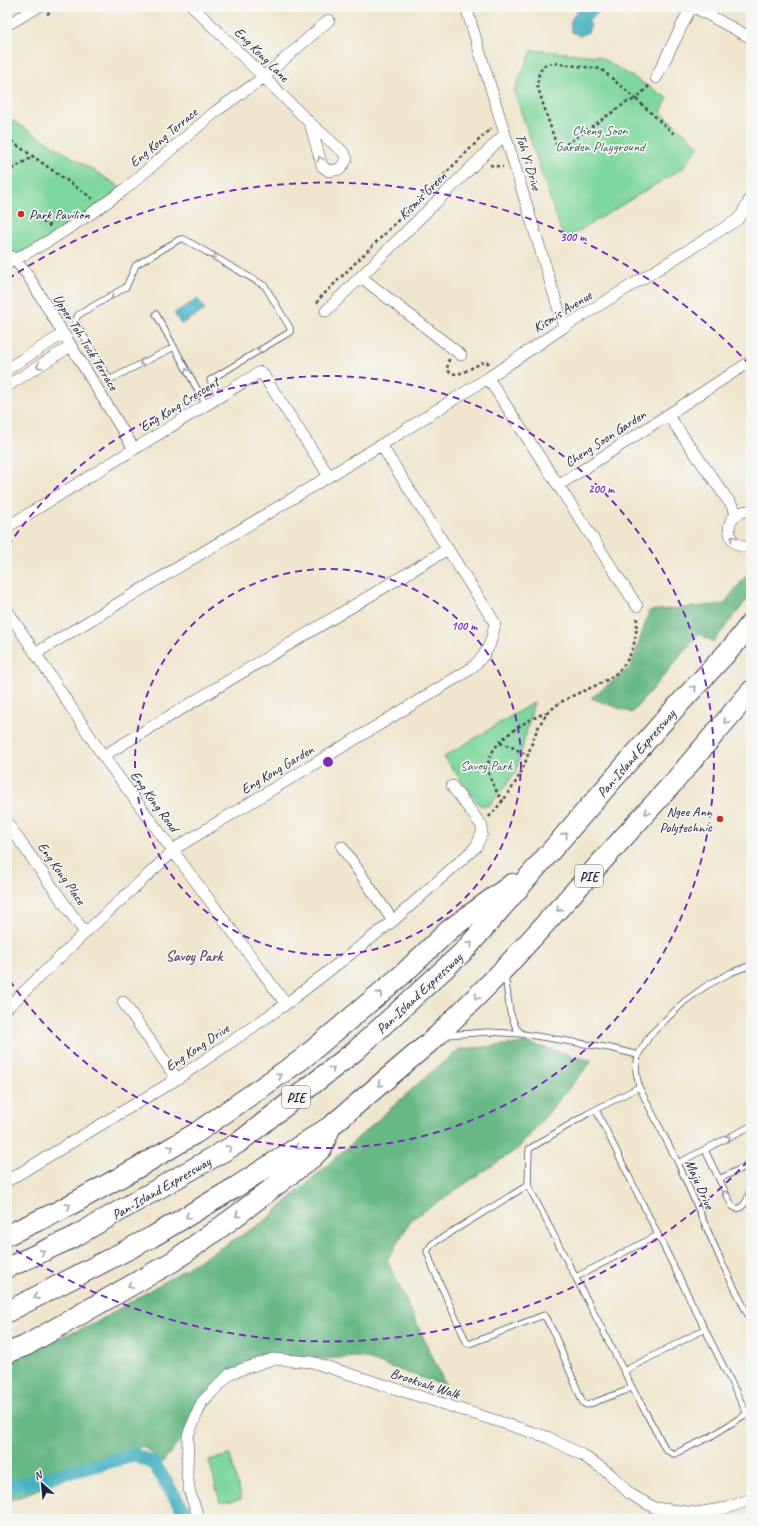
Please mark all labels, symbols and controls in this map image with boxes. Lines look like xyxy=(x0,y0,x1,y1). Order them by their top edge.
street label: Eng Kong Lane xyxy=(231,23,294,86)
street label: Eng Kong Terrace xyxy=(126,103,202,171)
park label: Cheng Soon Garden Playground xyxy=(555,122,647,155)
street label: Toh Yi Drive xyxy=(512,132,546,194)
one-way arrow xyxy=(317,156,325,163)
street label: Kismis Green xyxy=(395,167,450,223)
place label: Park Pavilion xyxy=(29,206,90,223)
marker: Park Pavilion xyxy=(16,209,26,219)
text: 300 m xyxy=(560,229,587,245)
one-way arrow xyxy=(210,252,217,259)
street label: Kismis Avenue xyxy=(530,286,596,336)
street label: Upper Toh Tuck Terrace xyxy=(49,291,123,395)
one-way arrow xyxy=(107,293,114,300)
one-way arrow xyxy=(257,345,264,352)
one-way arrow xyxy=(139,358,147,365)
one-way arrow xyxy=(36,361,43,369)
one-way arrow xyxy=(185,367,192,375)
street label: Eng Kong Crescent xyxy=(137,372,224,435)
street label: Cheng Soon Garden xyxy=(562,406,650,471)
text: 200 m xyxy=(588,481,615,497)
one-way arrow xyxy=(731,536,738,543)
text: 100 m xyxy=(451,618,478,634)
one-way arrow xyxy=(690,685,697,692)
street label: Pan-Island Expressway xyxy=(594,705,680,801)
one-way arrow xyxy=(723,716,730,723)
street label: Eng Kong Garden xyxy=(238,741,317,798)
centre of rings xyxy=(321,755,335,769)
park label: Savoy Park xyxy=(460,757,514,774)
street label: Eng Kong Road xyxy=(127,768,184,837)
place label: Ngee Ann Polytechnic xyxy=(659,803,713,836)
one-way arrow xyxy=(644,807,651,815)
marker: Ngee Ann Polytechnic xyxy=(715,814,725,824)
one-way arrow xyxy=(560,832,567,840)
street label: Eng Kong Place xyxy=(34,839,90,909)
road number: PIE xyxy=(575,865,603,887)
one-way arrow xyxy=(557,904,564,911)
one-way arrow xyxy=(466,942,473,949)
district label: Savoy Park xyxy=(166,947,224,966)
street label: Pan-Island Expressway xyxy=(373,948,467,1037)
one-way arrow xyxy=(375,992,382,999)
one-way arrow xyxy=(474,992,482,1000)
street label: Eng Kong Drive xyxy=(162,1019,233,1075)
one-way arrow xyxy=(328,1067,335,1074)
one-way arrow xyxy=(274,1074,281,1081)
one-way arrow xyxy=(378,1080,385,1087)
road number: PIE xyxy=(282,1086,310,1108)
one-way arrow xyxy=(724,1135,731,1143)
one-way arrow xyxy=(296,1142,303,1149)
one-way arrow xyxy=(167,1145,174,1153)
one-way arrow xyxy=(225,1146,233,1153)
street label: Pan-Island Expressway xyxy=(109,1153,215,1224)
street label: Maju Drive xyxy=(681,1157,719,1213)
one-way arrow xyxy=(723,1190,730,1197)
one-way arrow xyxy=(63,1204,71,1211)
one-way arrow xyxy=(236,1210,243,1217)
one-way arrow xyxy=(185,1211,192,1219)
one-way arrow xyxy=(38,1249,46,1257)
one-way arrow xyxy=(127,1282,134,1289)
one-way arrow xyxy=(33,1292,40,1300)
street label: Brookvale Walk xyxy=(388,1364,462,1403)
north arrow xyxy=(22,1464,62,1504)
text: N xyxy=(31,1466,46,1483)

